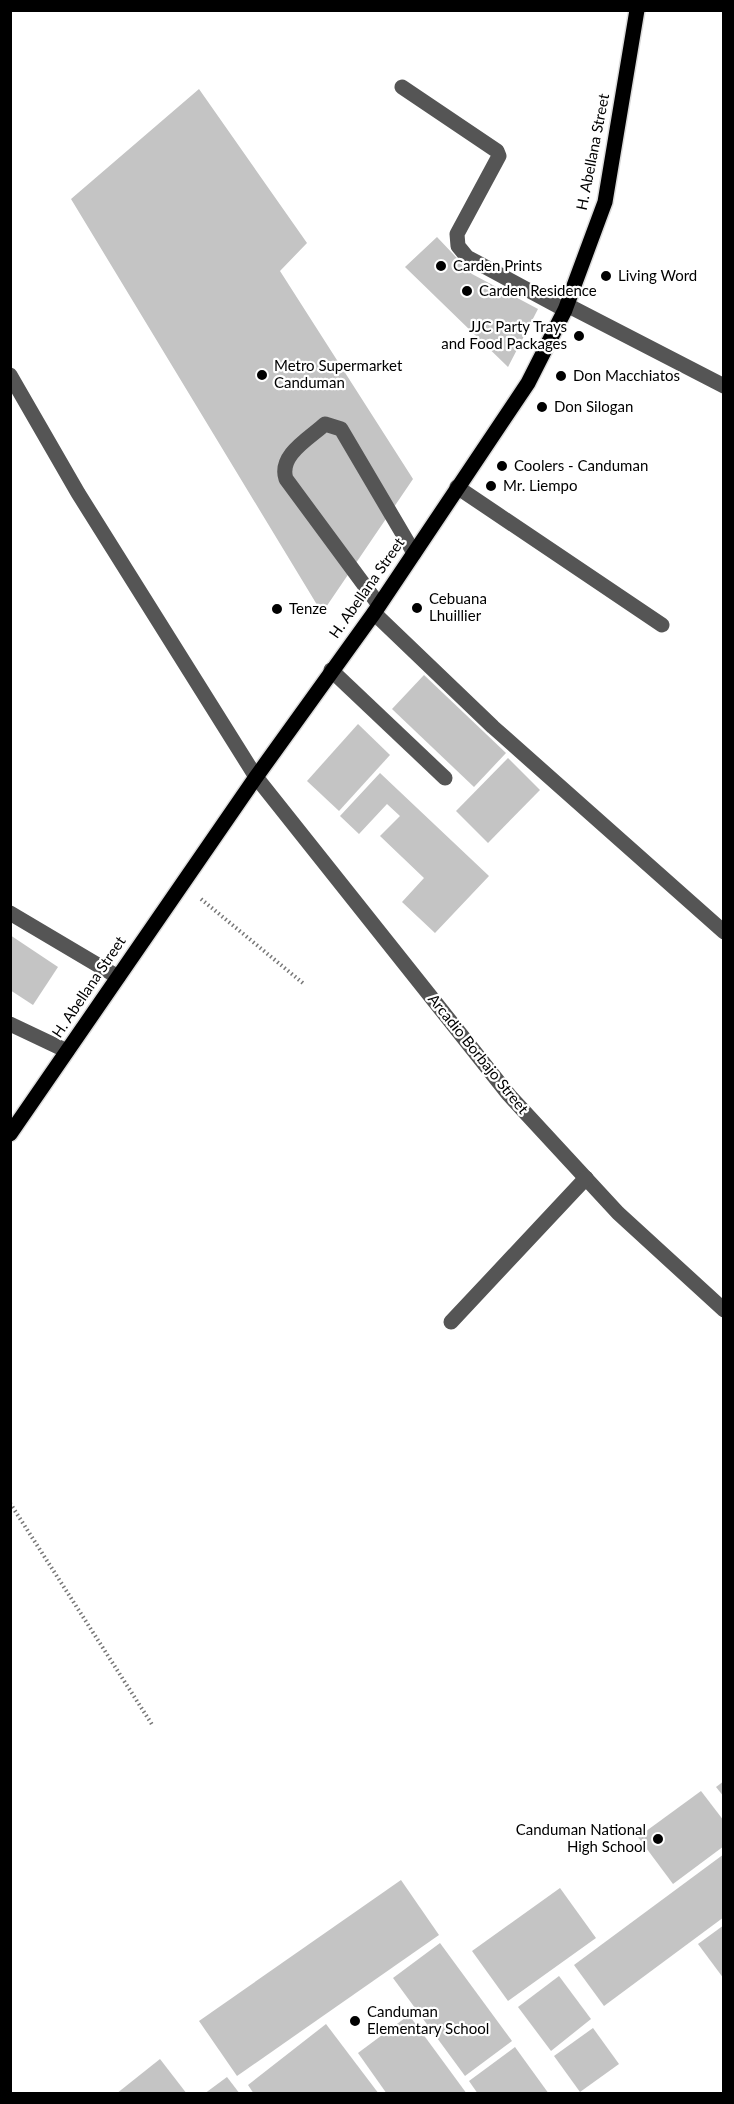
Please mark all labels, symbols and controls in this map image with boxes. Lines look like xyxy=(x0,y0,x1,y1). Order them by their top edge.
street label: H. Abellana Street xyxy=(572,91,612,212)
place label: Carden Prints xyxy=(453,256,542,274)
marker: Carden Prints xyxy=(434,259,448,273)
place label: Living Word xyxy=(618,266,697,284)
marker: Living Word xyxy=(599,269,613,283)
place label: Carden Residence xyxy=(479,281,597,299)
marker: Carden Residence xyxy=(460,284,474,298)
place label: JJC Party Trays and Food Packages xyxy=(441,317,567,352)
marker: JJC Party Trays and Food Packages xyxy=(572,329,586,343)
place label: Metro Supermarket Canduman xyxy=(274,356,403,391)
place label: Don Macchiatos xyxy=(573,366,680,384)
marker: Metro Supermarket Canduman xyxy=(255,368,269,382)
marker: Don Macchiatos xyxy=(554,369,568,383)
place label: Don Silogan xyxy=(554,397,633,415)
marker: Don Silogan xyxy=(535,400,549,414)
place label: Coolers - Canduman xyxy=(514,456,648,474)
marker: Coolers - Canduman xyxy=(495,459,509,473)
place label: Mr. Liempo xyxy=(503,476,578,494)
marker: Mr. Liempo xyxy=(484,479,498,493)
street label: H. Abellana Street xyxy=(325,533,408,641)
place label: Cebuana Lhuillier xyxy=(429,589,487,624)
place label: Tenze xyxy=(289,599,327,617)
marker: Cebuana Lhuillier xyxy=(410,601,424,615)
marker: Tenze xyxy=(270,602,284,616)
street label: H. Abellana Street xyxy=(48,932,129,1041)
street label: Arcadio Borbajo Street xyxy=(425,990,533,1117)
place label: Canduman National High School xyxy=(516,1820,646,1855)
marker: Canduman National High School xyxy=(651,1832,665,1846)
place label: Canduman Elementary School xyxy=(367,2002,489,2037)
marker: Canduman Elementary School xyxy=(348,2014,362,2028)

